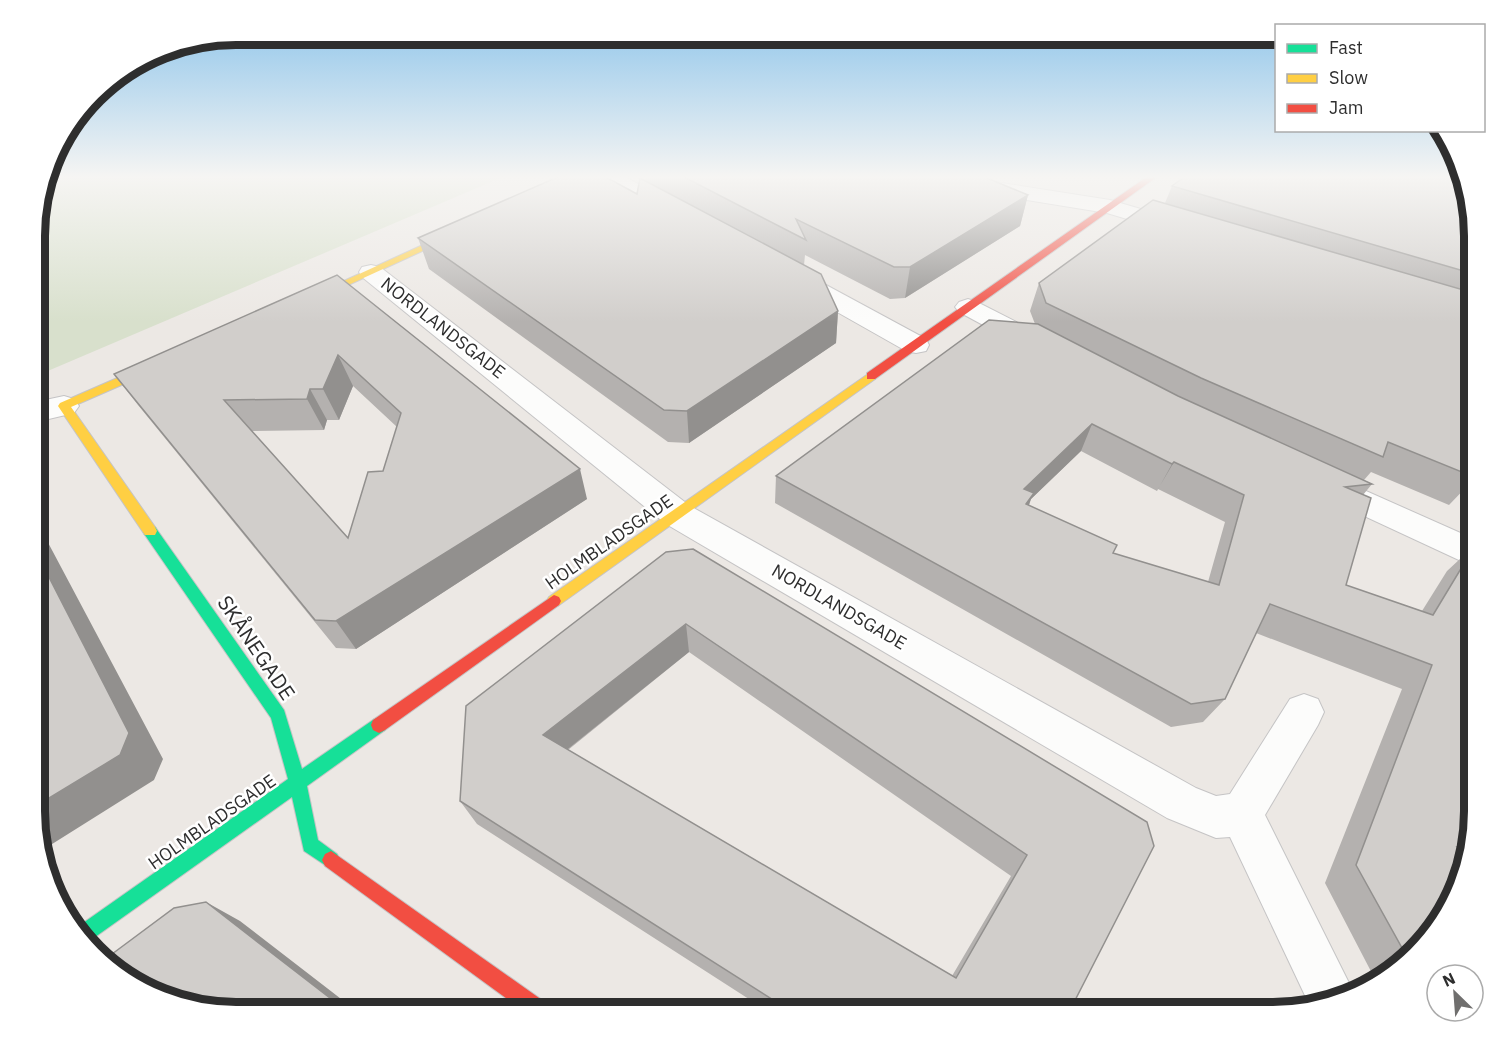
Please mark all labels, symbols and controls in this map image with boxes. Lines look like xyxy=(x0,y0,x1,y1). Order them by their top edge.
legend xyxy=(1275,24,1485,132)
text: Fast xyxy=(1329,36,1363,59)
text: Slow xyxy=(1329,66,1368,89)
text: Jam xyxy=(1329,96,1364,119)
street label: NORDLANDSGADE xyxy=(376,272,510,383)
street label: HOLMBLADSGADE xyxy=(540,489,677,594)
street label: NORDLANDSGADE xyxy=(768,559,911,654)
street label: SKÅNEGADE xyxy=(212,590,302,705)
street label: HOLMBLADSGADE xyxy=(143,769,280,874)
north arrow xyxy=(1425,963,1485,1023)
text: N xyxy=(1439,968,1458,991)

